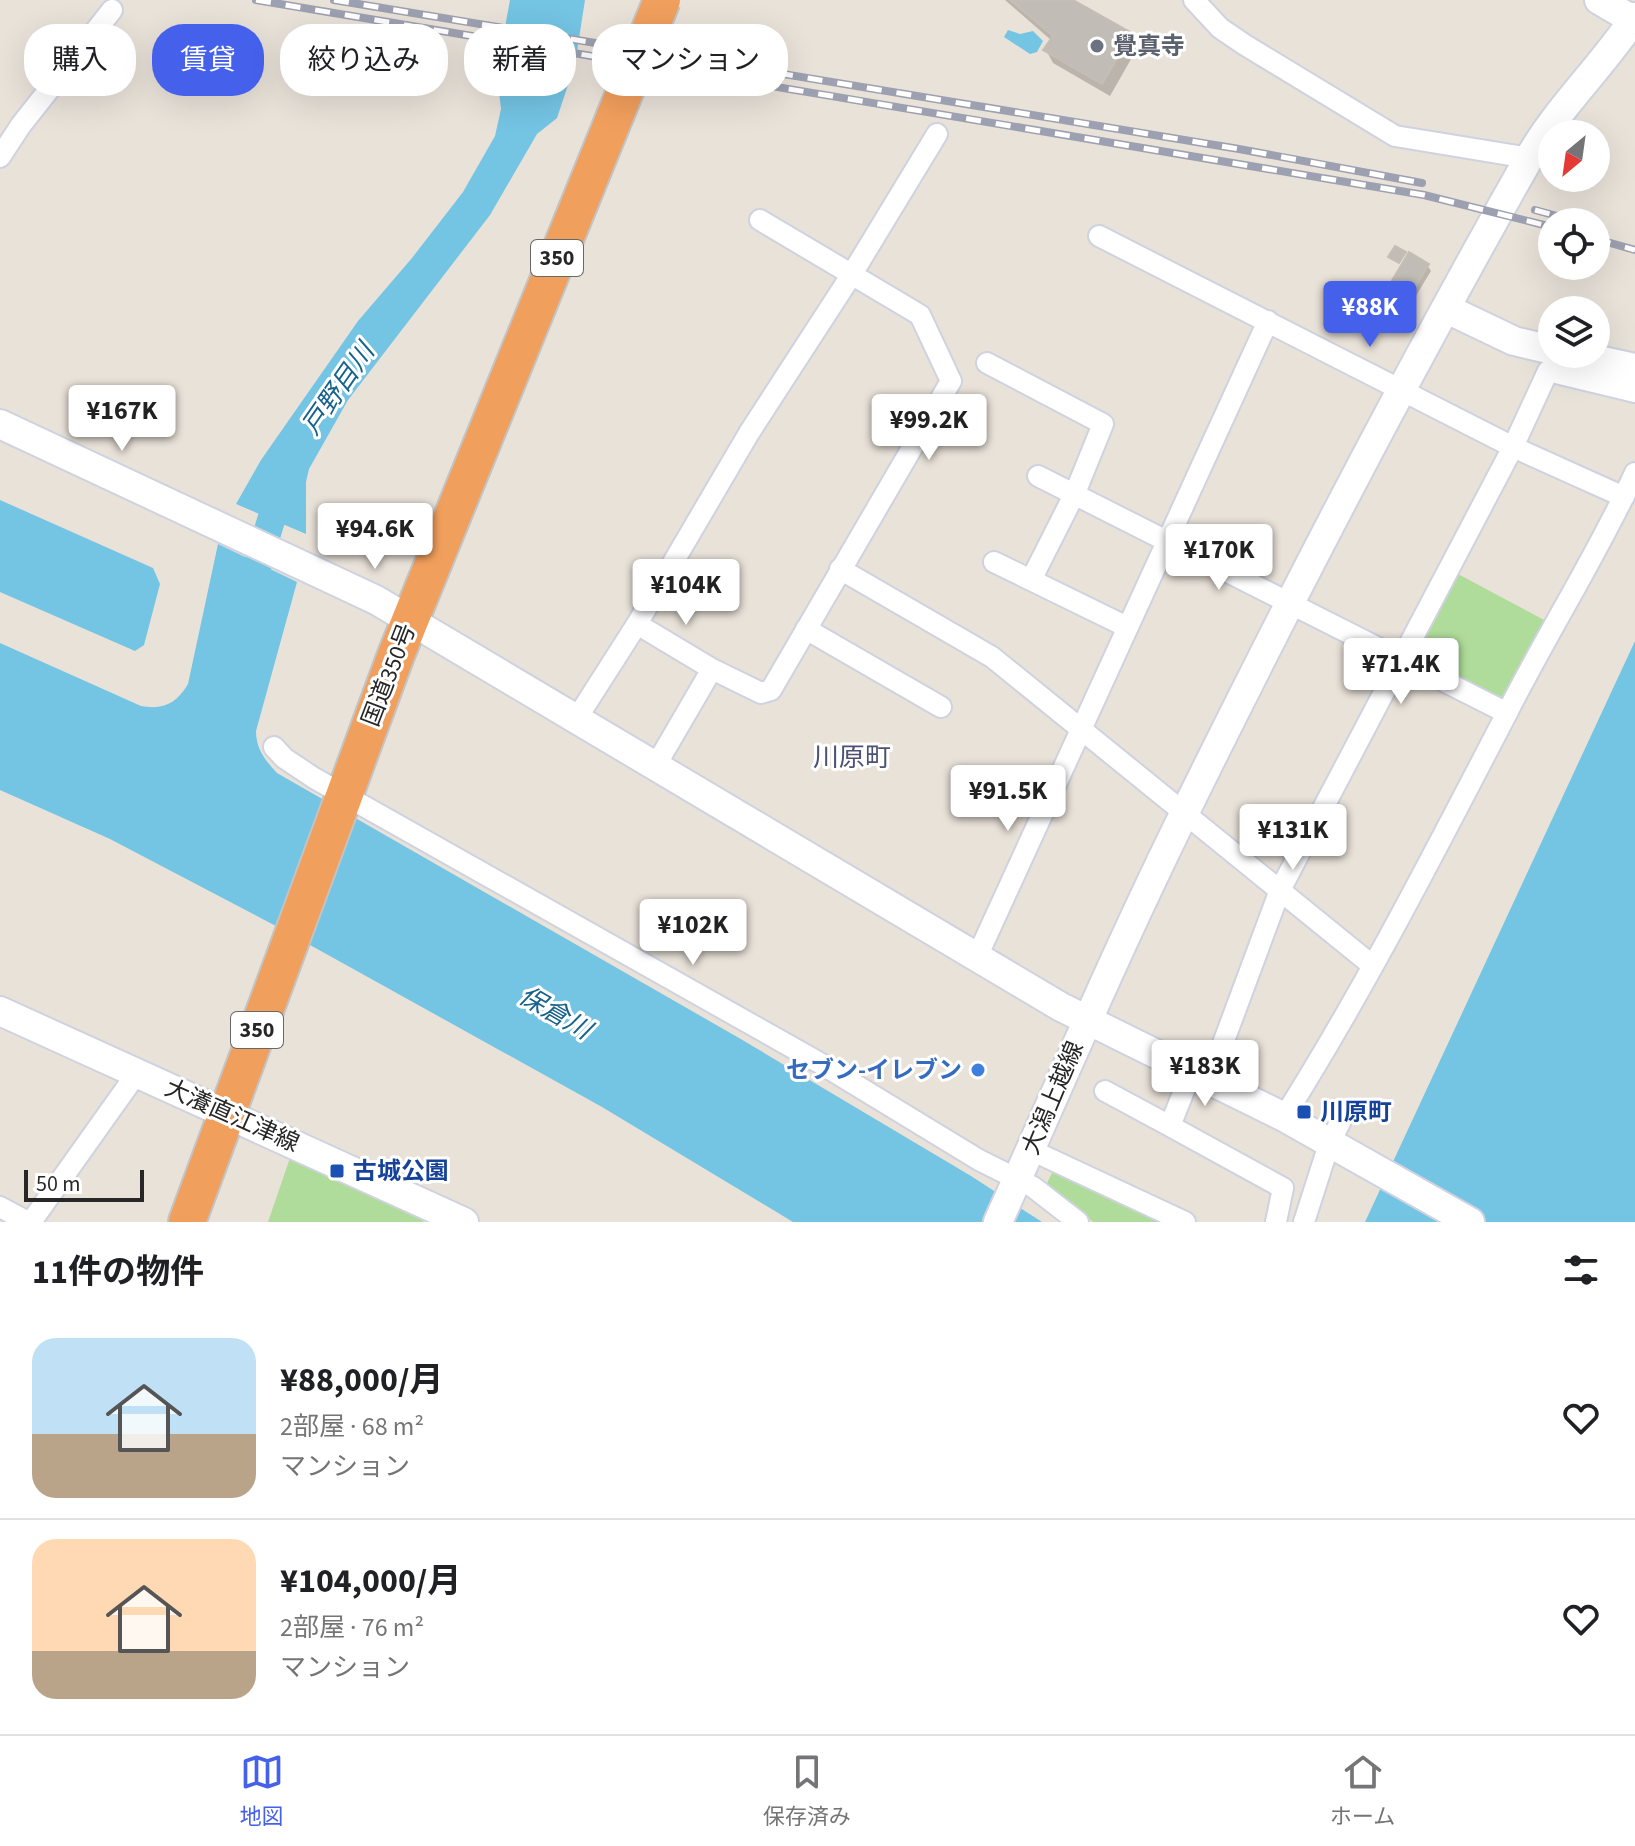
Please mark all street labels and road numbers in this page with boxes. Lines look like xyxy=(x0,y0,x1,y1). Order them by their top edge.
road number: 350 xyxy=(531,240,583,276)
street label: 国道350号 xyxy=(353,618,425,732)
road number: 350 xyxy=(231,1012,283,1048)
street label: 大潟上越線 xyxy=(1013,1036,1093,1160)
street label: 大瀁直江津線 xyxy=(159,1071,305,1161)

